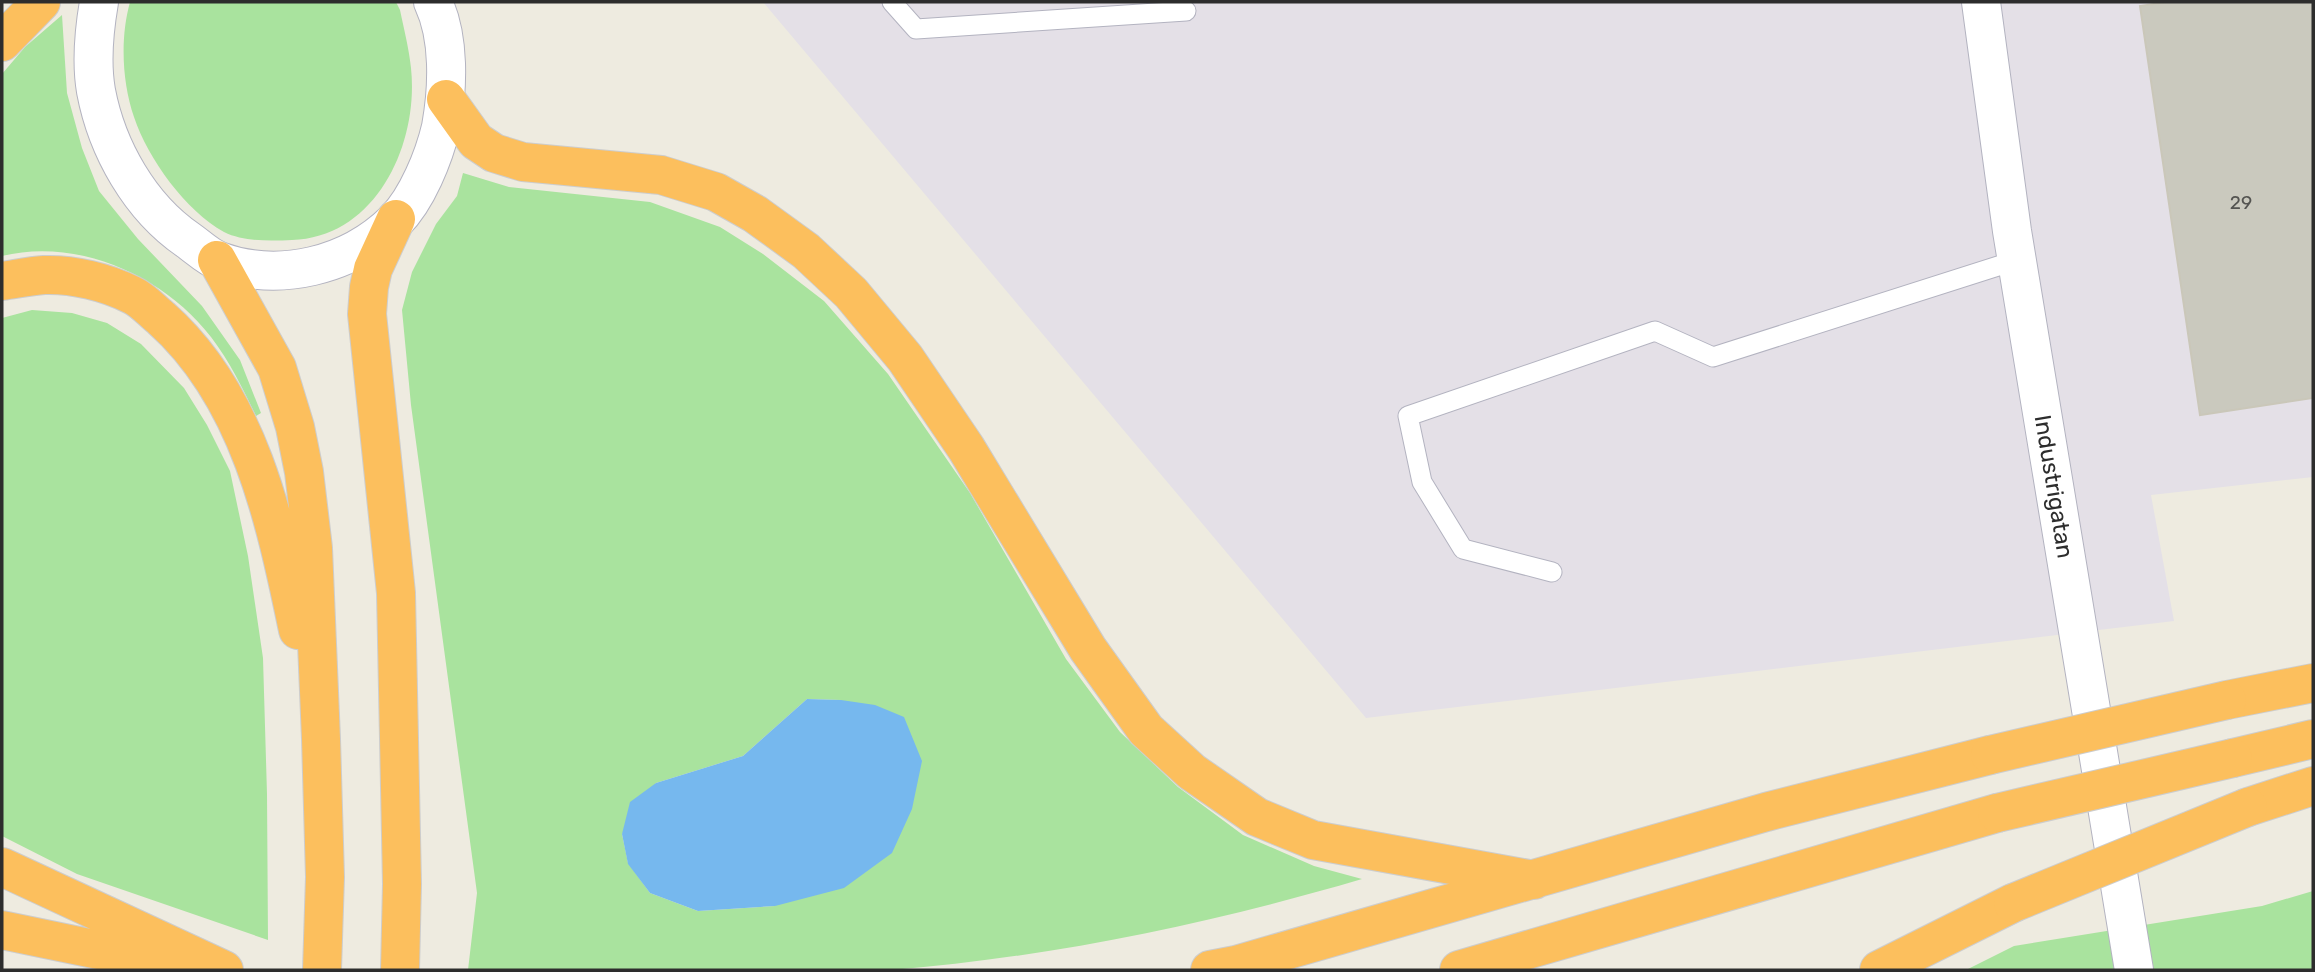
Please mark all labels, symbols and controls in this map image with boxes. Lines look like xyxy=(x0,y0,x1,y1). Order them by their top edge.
house number: 29 xyxy=(2230,191,2252,214)
street label: Industrigatan xyxy=(2029,413,2080,560)

